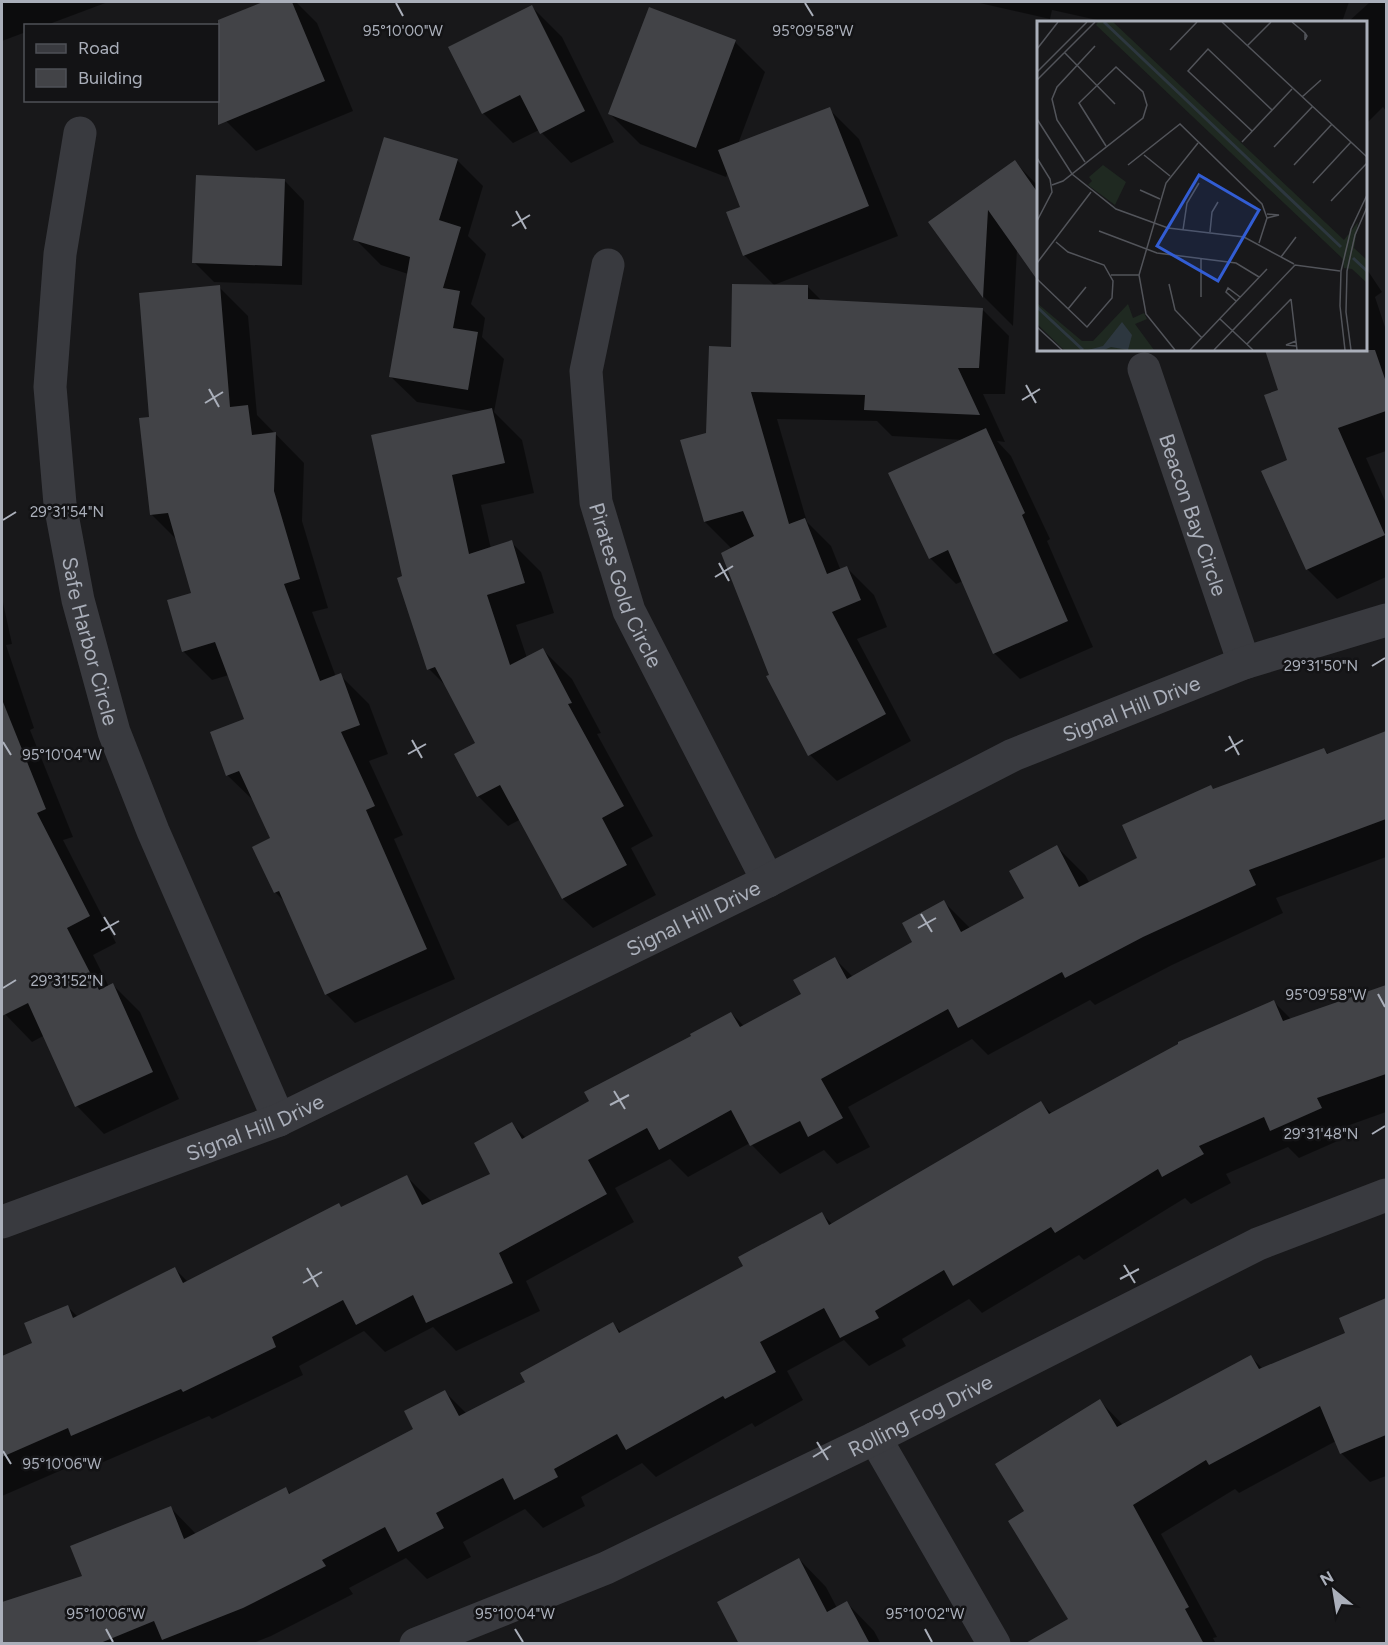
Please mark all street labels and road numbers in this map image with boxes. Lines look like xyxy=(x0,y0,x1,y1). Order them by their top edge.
street label: Beacon Bay Circle xyxy=(1154,430,1233,599)
street label: Pirates Gold Circle xyxy=(584,500,668,671)
street label: Safe Harbor Circle xyxy=(58,555,124,728)
street label: Signal Hill Drive xyxy=(1059,669,1203,747)
street label: Signal Hill Drive xyxy=(622,874,764,961)
street label: Signal Hill Drive xyxy=(183,1088,327,1166)
street label: Rolling Fog Drive xyxy=(844,1368,996,1462)

